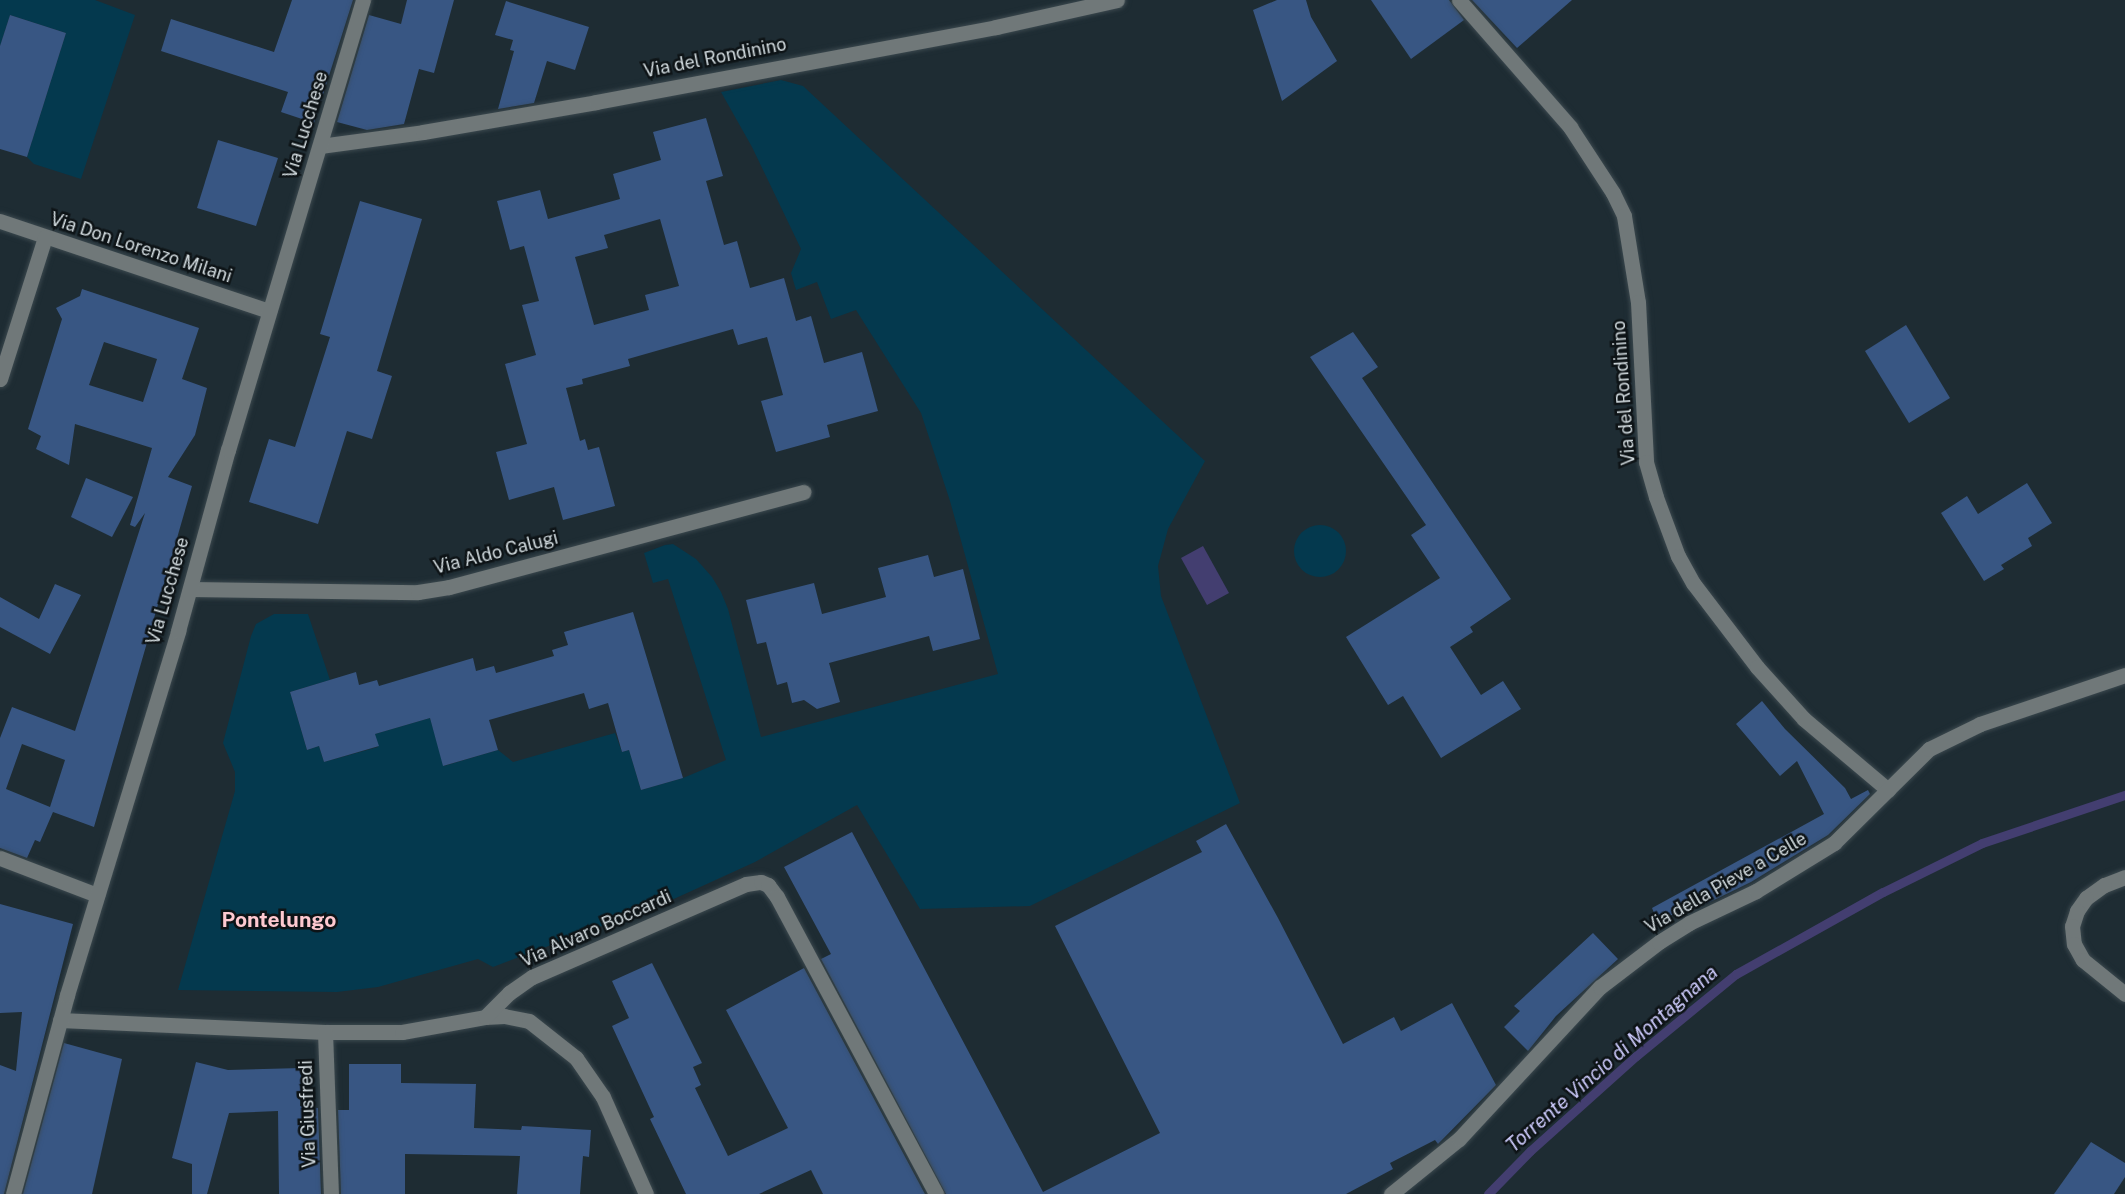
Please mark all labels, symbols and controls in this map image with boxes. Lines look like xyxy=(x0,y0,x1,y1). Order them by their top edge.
street label: Via del Rondinino xyxy=(642,34,788,82)
street label: Via Lucchese xyxy=(279,69,333,181)
street label: Via Don Lorenzo Milani xyxy=(47,208,235,288)
street label: Via del Rondinino xyxy=(1608,320,1640,466)
street label: Via Aldo Calugi xyxy=(432,527,560,579)
street label: Via Lucchese xyxy=(142,535,194,647)
street label: Via della Pieve a Celle xyxy=(1641,828,1811,938)
street label: Via Alvaro Boccardi xyxy=(517,886,675,972)
district label: Pontelungo xyxy=(222,907,336,933)
water label: Torrente Vincio di Montagnana xyxy=(1501,960,1723,1158)
street label: Via Giusfredi xyxy=(295,1060,321,1168)

